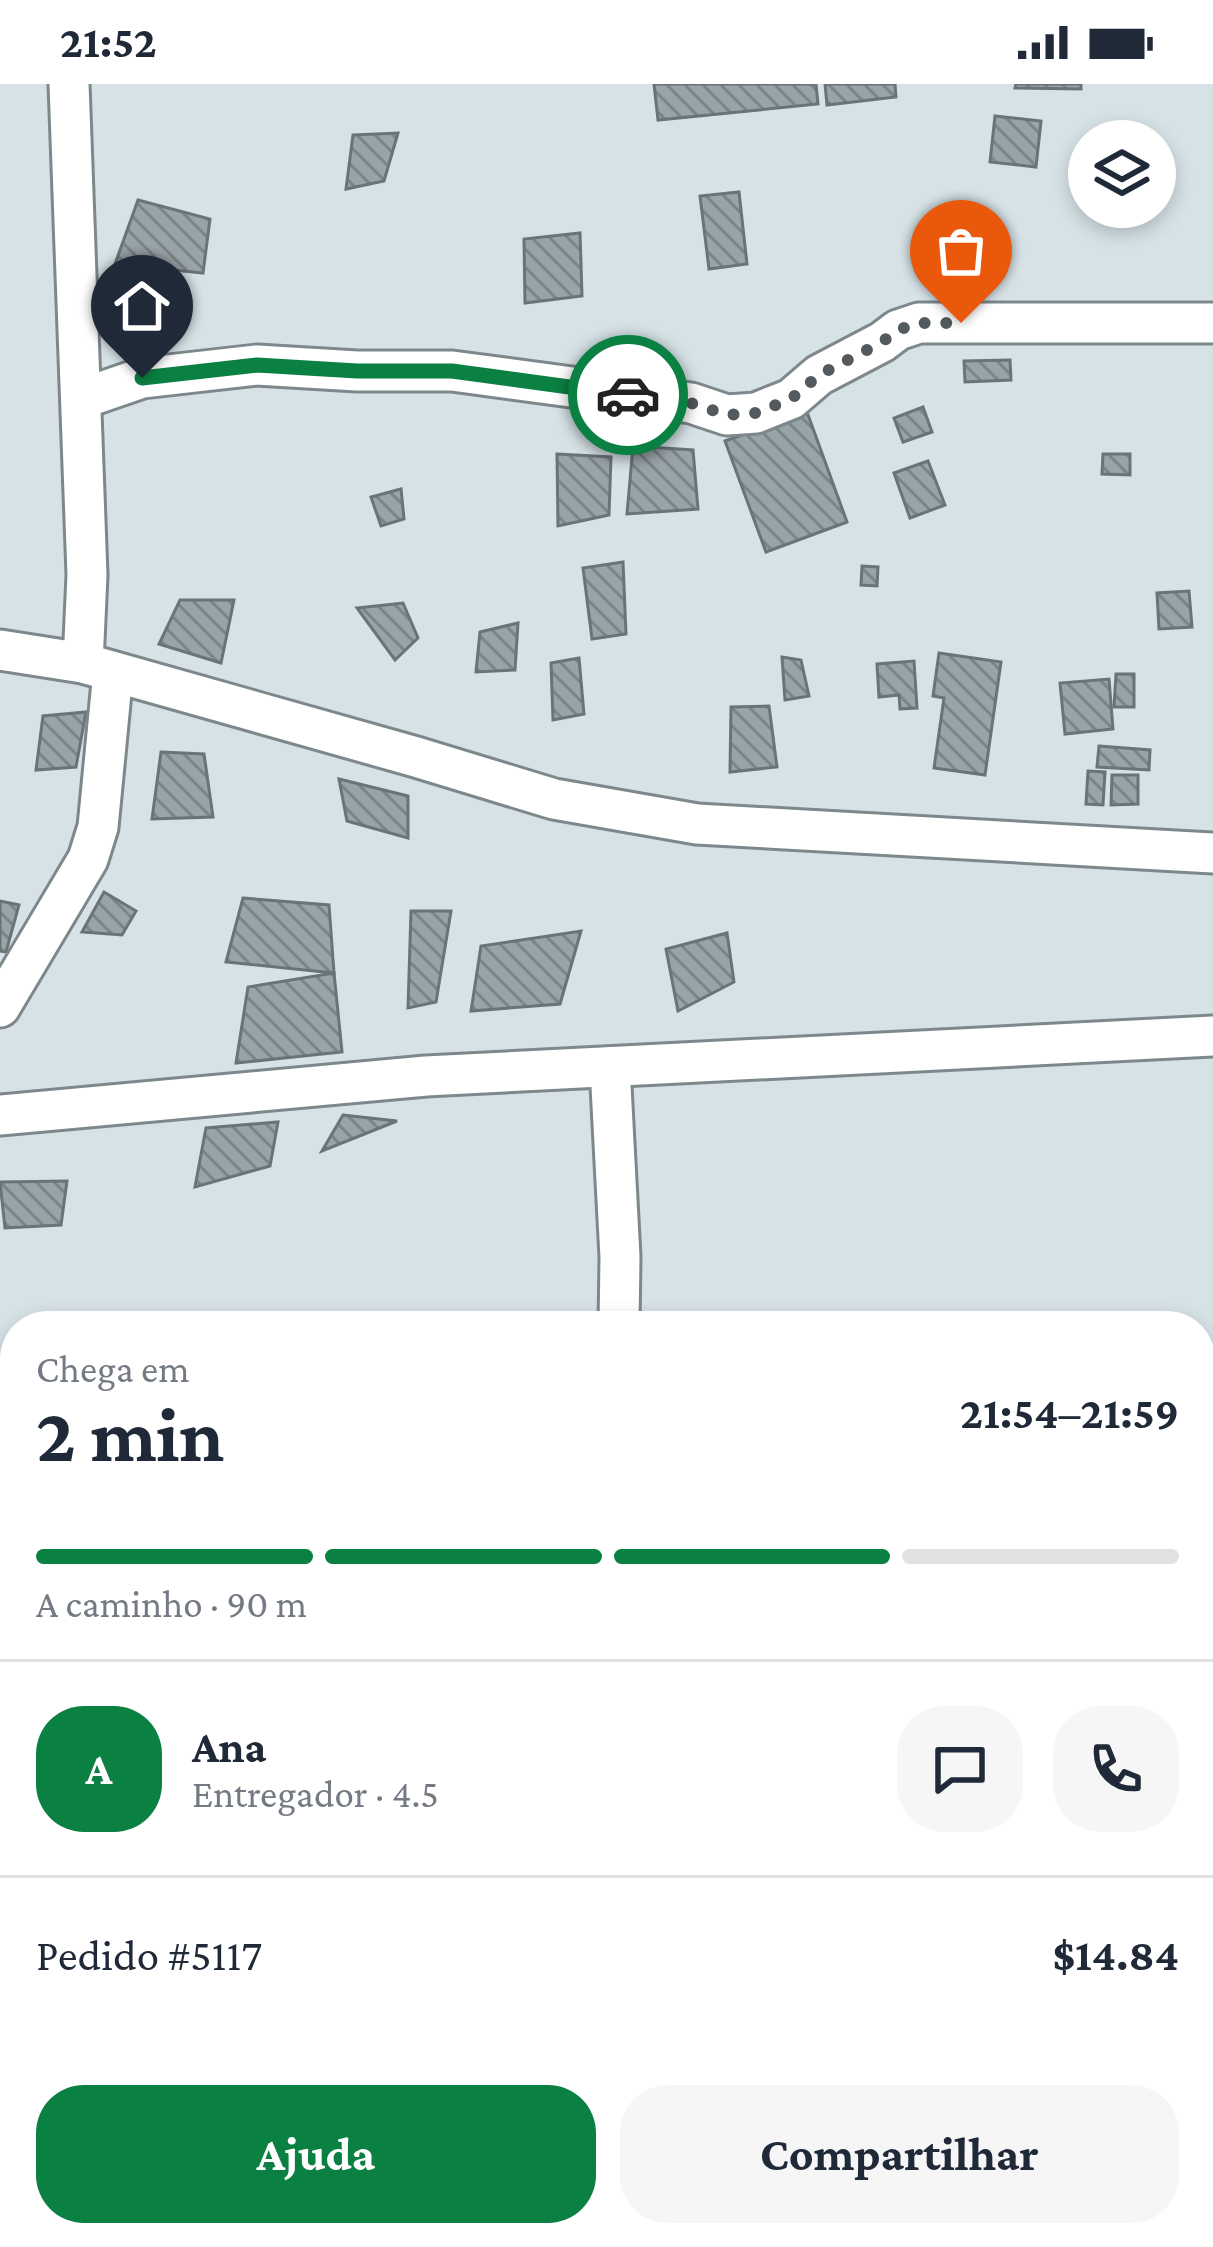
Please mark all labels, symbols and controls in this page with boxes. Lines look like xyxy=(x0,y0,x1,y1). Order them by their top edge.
text: 21:52 xyxy=(60,17,157,67)
map controls xyxy=(1068,120,1176,228)
button: layers xyxy=(1068,120,1176,228)
pin xyxy=(910,200,1012,323)
icon: bag xyxy=(928,218,994,284)
pin xyxy=(91,255,193,378)
icon: home xyxy=(109,273,175,339)
courier xyxy=(568,335,688,455)
icon: car xyxy=(595,362,661,428)
text: Chega em xyxy=(36,1347,190,1390)
text: 21:54–21:59 xyxy=(960,1388,1179,1438)
text: 2 min xyxy=(36,1391,224,1478)
text: A caminho · 90 m xyxy=(36,1582,307,1625)
button: chat xyxy=(897,1706,1023,1832)
button: phone xyxy=(1053,1706,1179,1832)
text: Ana xyxy=(192,1722,267,1772)
text: A xyxy=(86,1744,112,1794)
text: Entregador · 4.5 xyxy=(192,1772,439,1815)
text: Pedido #5117 xyxy=(36,1930,262,1980)
text: $14.84 xyxy=(1052,1930,1179,1980)
button: Ajuda xyxy=(36,2085,596,2223)
button: Compartilhar xyxy=(620,2085,1179,2223)

